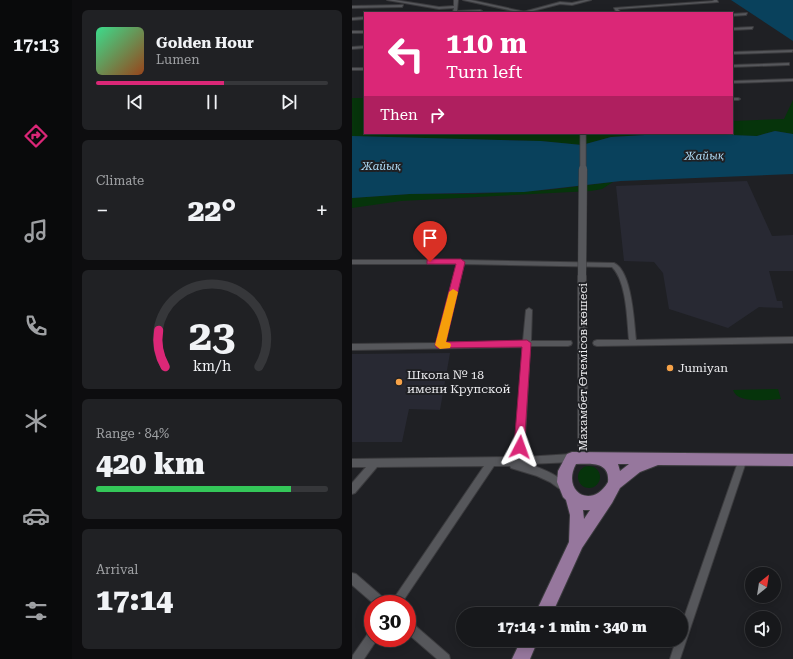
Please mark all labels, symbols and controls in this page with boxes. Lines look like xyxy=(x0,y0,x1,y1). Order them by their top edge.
text: 110 m xyxy=(446,27,527,60)
icon: left xyxy=(380,28,432,80)
text: 17:13 xyxy=(13,34,59,55)
text: Golden Hour xyxy=(156,34,254,52)
text: Lumen xyxy=(156,52,200,67)
text: Turn left xyxy=(446,61,522,82)
icon: previous xyxy=(124,91,146,113)
icon: pause xyxy=(201,91,223,113)
icon: next xyxy=(278,91,300,113)
icon: right xyxy=(426,104,448,126)
text: Then xyxy=(380,106,418,124)
icon: directions xyxy=(22,122,50,150)
water label: Жайық xyxy=(683,149,725,163)
water label: Жайық xyxy=(360,160,402,173)
text: Climate xyxy=(96,173,144,188)
text: 22° xyxy=(188,193,236,228)
text: − xyxy=(96,198,108,223)
text: + xyxy=(316,198,328,223)
icon: music xyxy=(22,217,50,245)
pin xyxy=(413,221,447,262)
icon: arrive xyxy=(419,227,441,249)
street label: Махамбет Өтемісов көшесі xyxy=(576,283,590,451)
text: 23 xyxy=(189,311,235,360)
icon: phone xyxy=(22,312,50,340)
text: km/h xyxy=(193,358,231,374)
place label: Jumiyan xyxy=(678,361,728,375)
marker: Jumiyan xyxy=(665,363,675,373)
place label: Школа № 18 имени Крупской xyxy=(407,368,511,396)
marker: Школа № 18 имени Крупской xyxy=(394,377,404,387)
icon: climate xyxy=(22,407,50,435)
text: Range · 84% xyxy=(96,426,169,441)
position arrow xyxy=(499,426,541,468)
text: 420 km xyxy=(96,446,205,481)
icon: car xyxy=(22,502,50,530)
text: Arrival xyxy=(96,562,138,577)
north arrow xyxy=(745,567,781,603)
map controls xyxy=(745,567,781,647)
text: 17:14 xyxy=(96,582,173,617)
speed limit sign: 30 xyxy=(364,595,416,647)
icon: filters xyxy=(22,597,50,625)
button: sound xyxy=(745,611,781,647)
text: 17:14 · 1 min · 340 m xyxy=(497,618,647,636)

